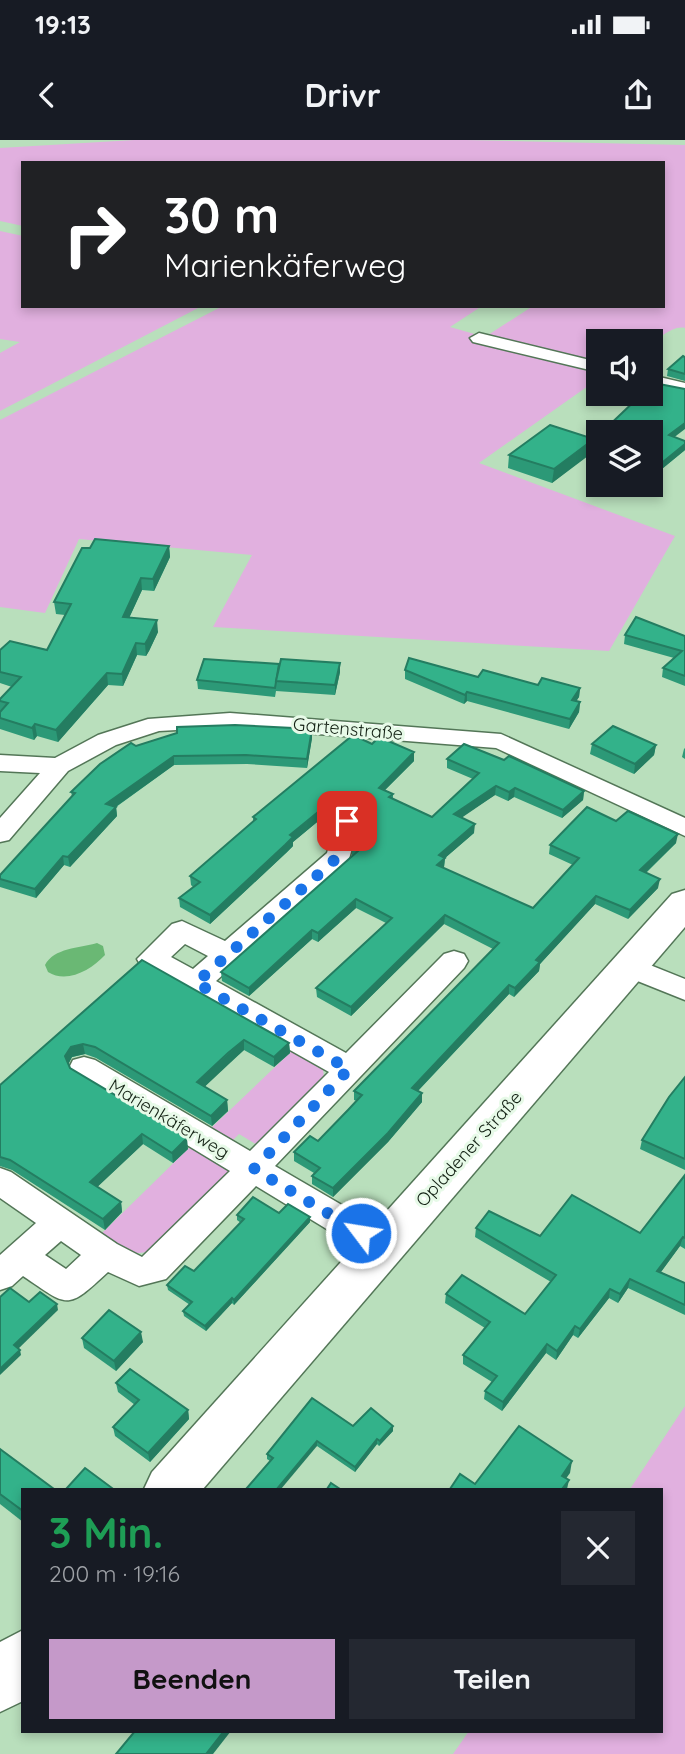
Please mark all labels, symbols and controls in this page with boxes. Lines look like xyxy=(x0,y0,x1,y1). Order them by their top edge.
text: 19:13 xyxy=(35,8,91,41)
text: Drivr xyxy=(304,75,381,115)
icon: back xyxy=(28,76,66,114)
icon: share xyxy=(619,76,657,114)
text: 30 m xyxy=(164,184,279,245)
icon: right xyxy=(49,189,140,280)
text: Marienkäferweg xyxy=(164,245,406,285)
map controls xyxy=(586,329,663,497)
button: sound xyxy=(586,329,663,406)
button: layers xyxy=(586,420,663,497)
street label: Gartenstraße xyxy=(292,712,404,745)
pin xyxy=(317,791,377,851)
icon: arrive xyxy=(328,802,366,840)
street label: Marienkäferweg xyxy=(105,1074,234,1164)
street label: Opladener Straße xyxy=(411,1086,527,1211)
position arrow xyxy=(324,1196,398,1270)
text: 3 Min. xyxy=(49,1506,163,1559)
button: close xyxy=(561,1511,635,1585)
text: 200 m · 19:16 xyxy=(49,1559,180,1588)
button: Beenden xyxy=(49,1639,335,1719)
button: Teilen xyxy=(349,1639,635,1719)

